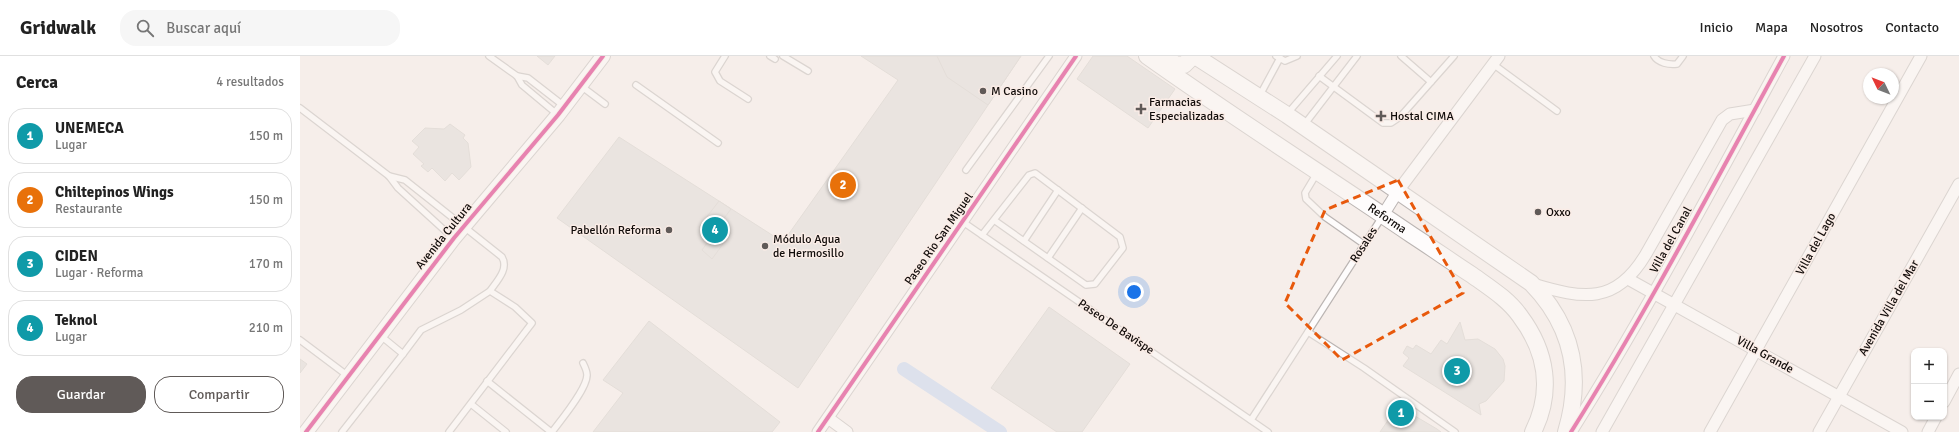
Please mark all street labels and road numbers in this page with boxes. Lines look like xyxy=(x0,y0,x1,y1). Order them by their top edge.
street label: Paseo Rio San Miguel xyxy=(901,190,977,288)
street label: Avenida Cultura xyxy=(412,200,476,272)
street label: Reforma xyxy=(1365,200,1409,237)
street label: Villa del Canal xyxy=(1647,204,1696,276)
street label: Villa del Lago xyxy=(1793,210,1839,278)
street label: Rosales xyxy=(1347,224,1381,266)
street label: Avenida Villa del Mar xyxy=(1856,257,1923,358)
street label: Paseo De Bavispe xyxy=(1075,296,1157,358)
street label: Villa Grande xyxy=(1734,333,1796,377)

